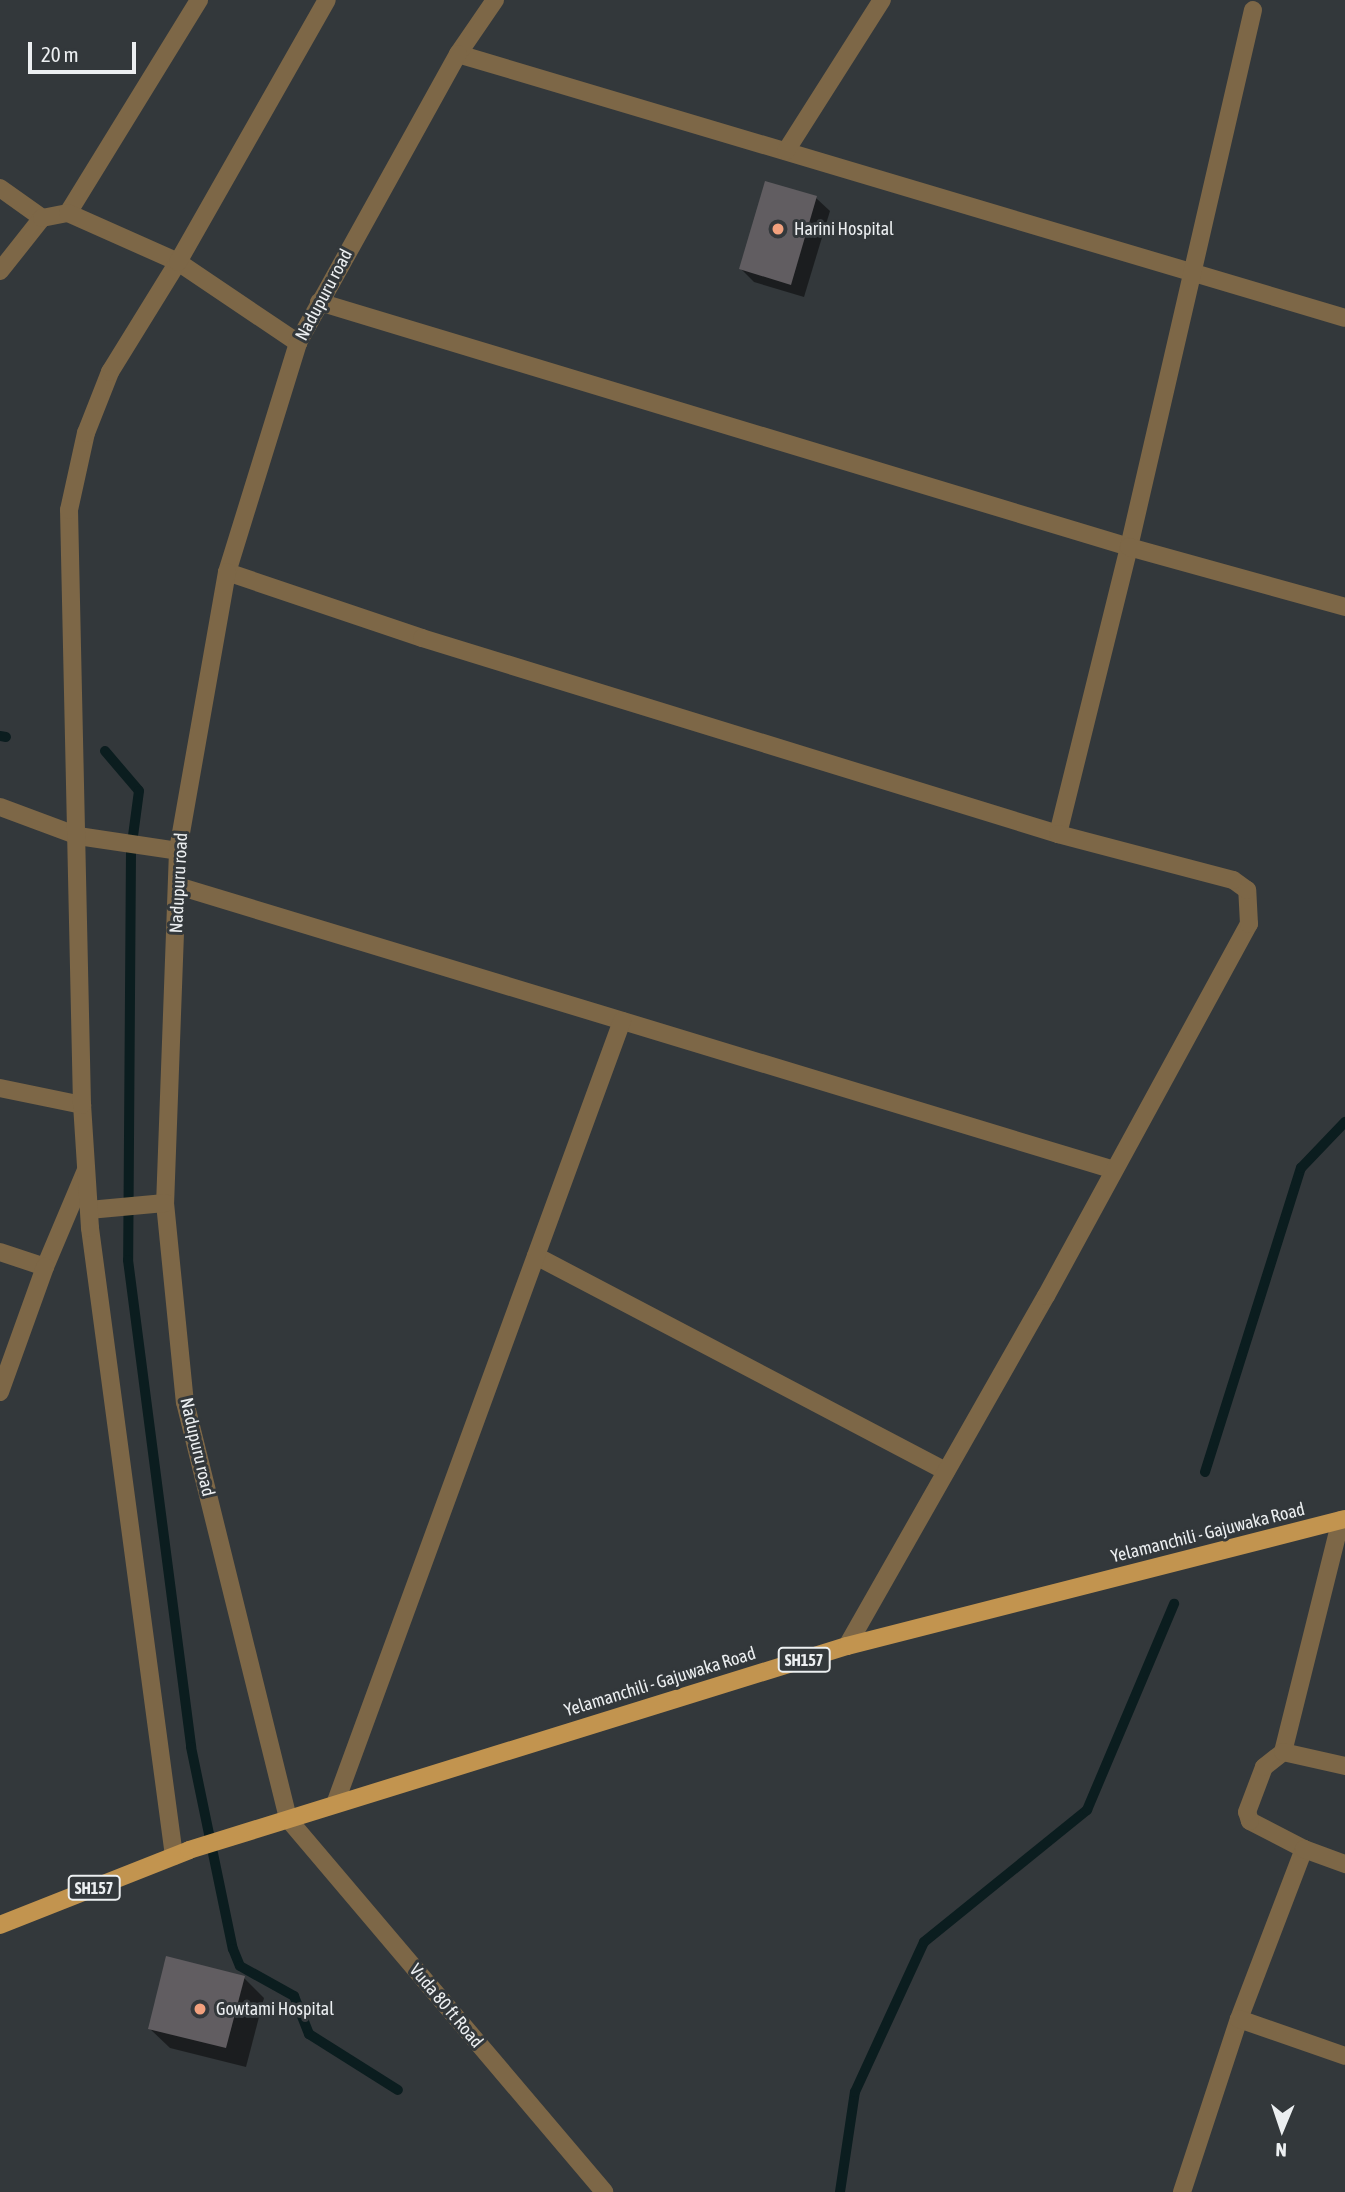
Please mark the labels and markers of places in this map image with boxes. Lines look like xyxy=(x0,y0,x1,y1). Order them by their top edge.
place label: Harini Hospital xyxy=(794,218,894,240)
marker: Harini Hospital xyxy=(768,219,788,239)
place label: Gowtami Hospital xyxy=(216,1998,334,2020)
marker: Gowtami Hospital xyxy=(190,1999,210,2019)

